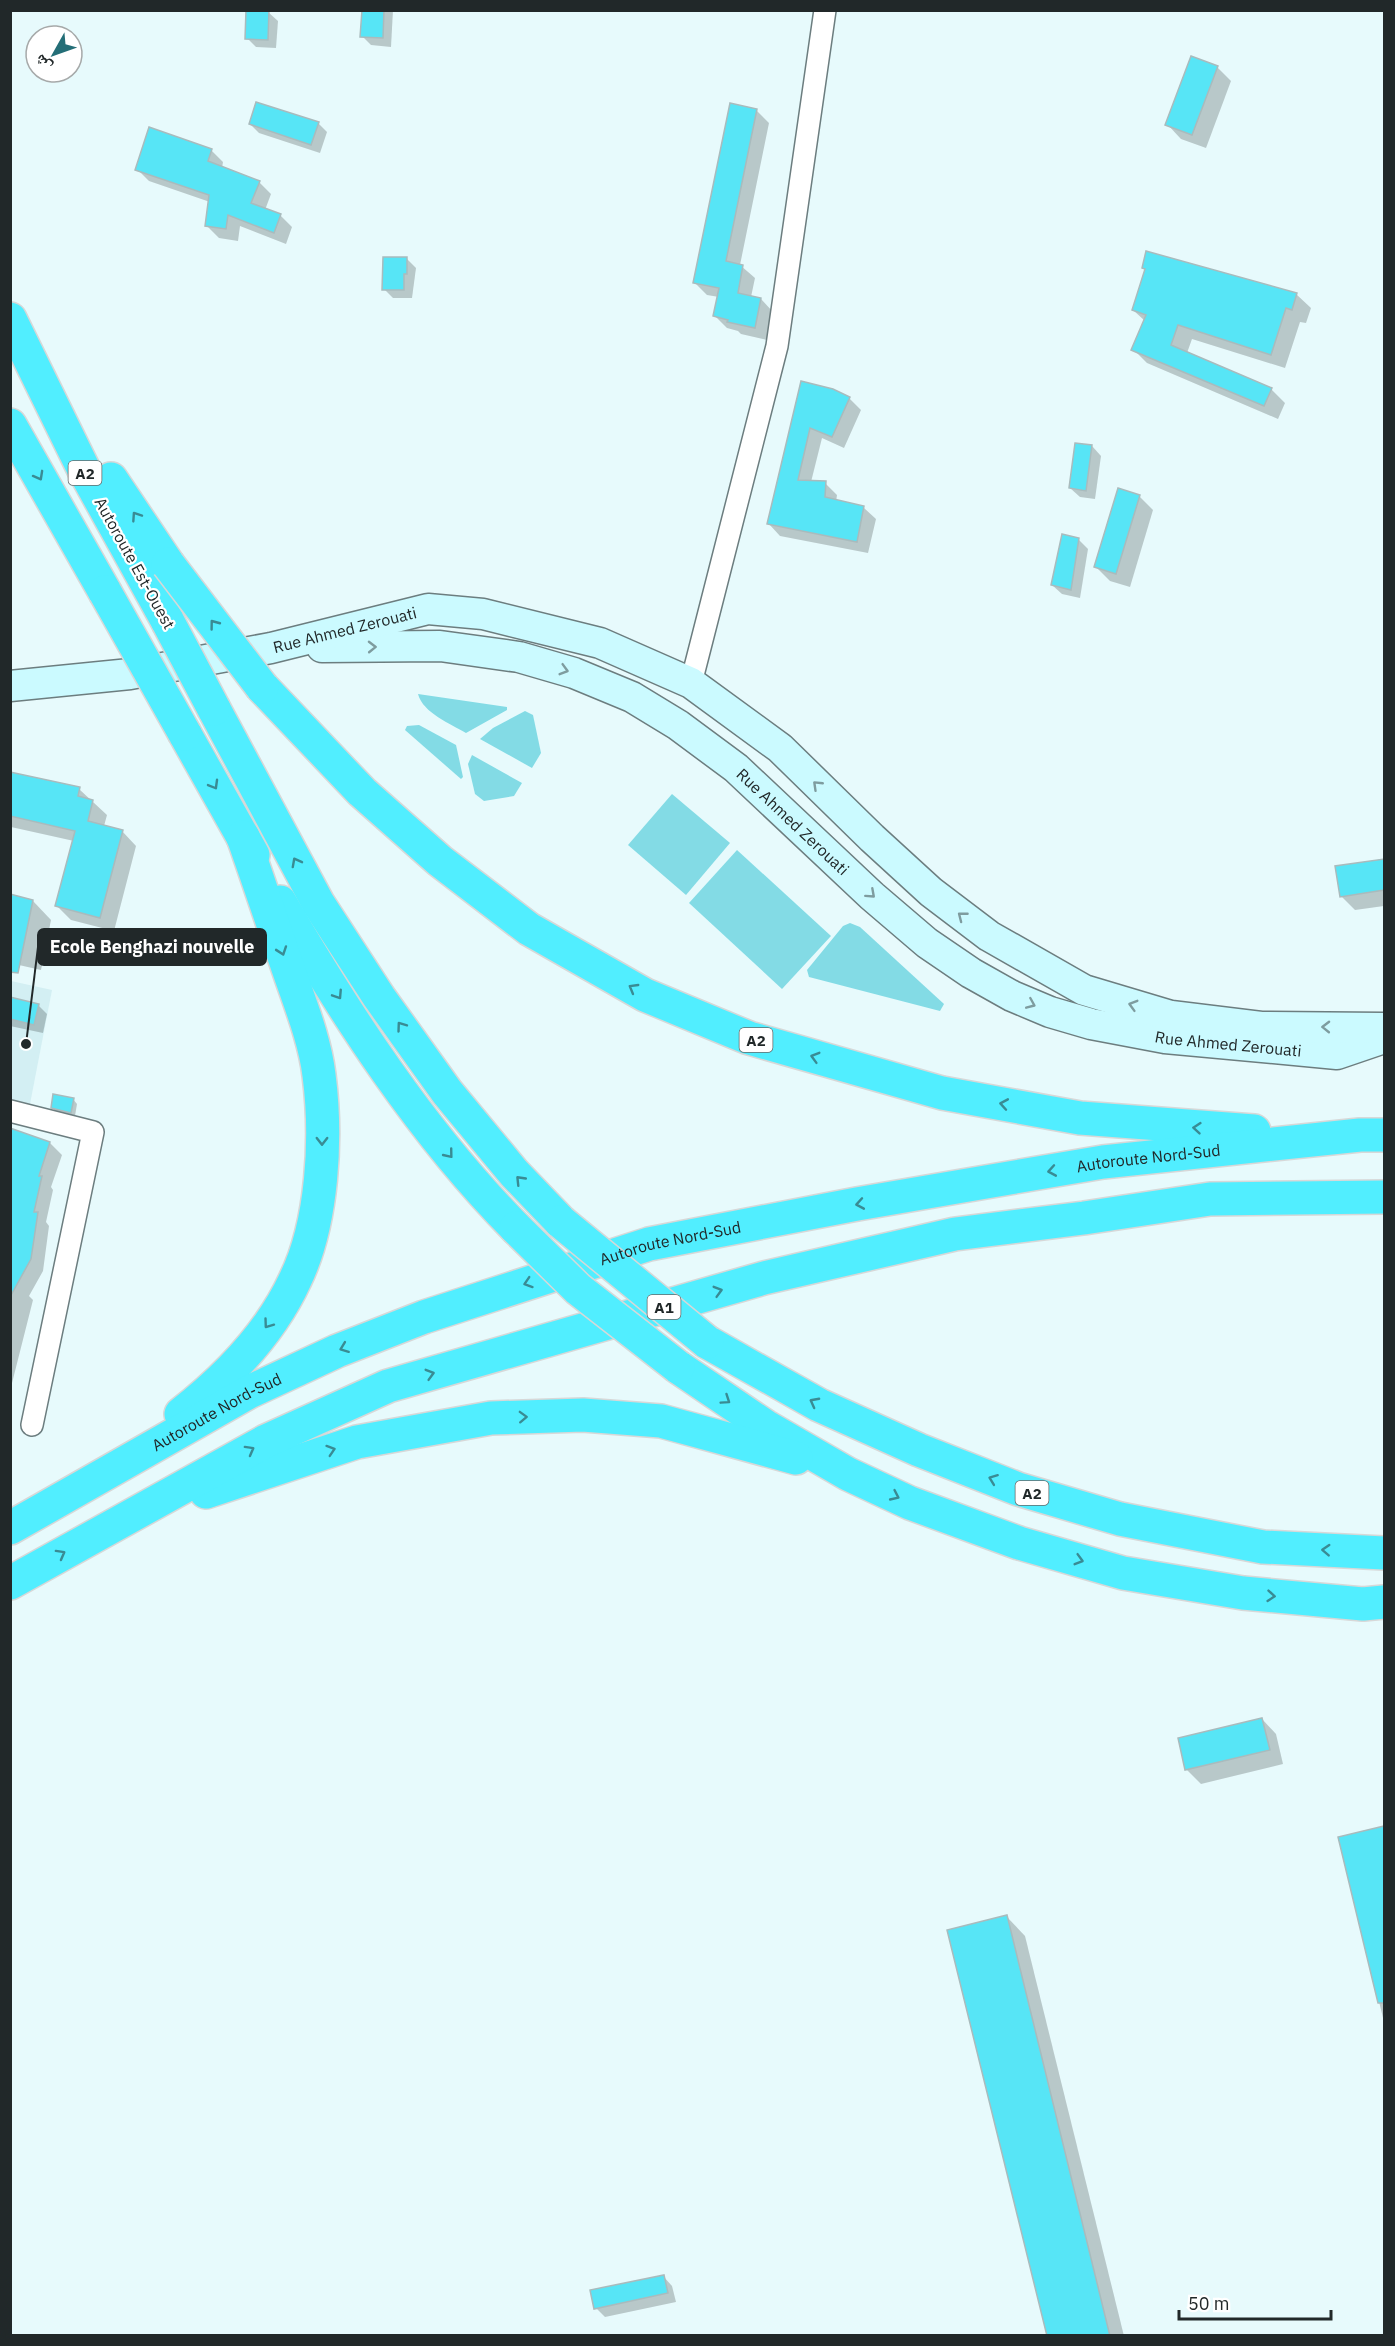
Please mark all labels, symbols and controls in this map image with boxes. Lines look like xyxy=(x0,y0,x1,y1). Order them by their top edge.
north arrow xyxy=(24,24,84,84)
text: ش xyxy=(29,51,56,77)
road number: A2 xyxy=(68,461,101,485)
one-way arrow xyxy=(32,469,43,480)
street label: Autoroute Est-Ouest xyxy=(91,494,179,632)
one-way arrow xyxy=(132,512,143,523)
street label: Rue Ahmed Zerouati xyxy=(271,602,419,657)
one-way arrow xyxy=(210,619,221,630)
one-way arrow xyxy=(367,641,376,653)
one-way arrow xyxy=(559,663,569,675)
street label: Rue Ahmed Zerouati xyxy=(732,764,853,879)
one-way arrow xyxy=(206,779,218,789)
one-way arrow xyxy=(814,781,825,792)
one-way arrow xyxy=(292,858,303,868)
one-way arrow xyxy=(864,887,875,898)
one-way arrow xyxy=(957,912,968,923)
callout: Ecole Benghazi nouvelle xyxy=(38,929,266,965)
text: Ecole Benghazi nouvelle xyxy=(50,935,254,958)
one-way arrow xyxy=(275,945,288,956)
one-way arrow xyxy=(629,984,639,995)
one-way arrow xyxy=(330,988,341,999)
one-way arrow xyxy=(1025,997,1036,1009)
one-way arrow xyxy=(1128,1000,1139,1012)
one-way arrow xyxy=(1322,1021,1331,1034)
one-way arrow xyxy=(397,1022,408,1033)
street label: Rue Ahmed Zerouati xyxy=(1153,1026,1302,1061)
road number: A2 xyxy=(740,1028,772,1052)
one-way arrow xyxy=(810,1052,821,1064)
one-way arrow xyxy=(999,1099,1008,1111)
one-way arrow xyxy=(1193,1122,1202,1135)
one-way arrow xyxy=(316,1136,328,1145)
street label: Autoroute Nord-Sud xyxy=(1075,1140,1221,1176)
one-way arrow xyxy=(442,1147,453,1158)
one-way arrow xyxy=(1047,1164,1057,1177)
one-way arrow xyxy=(517,1176,528,1187)
one-way arrow xyxy=(855,1197,865,1210)
street label: Autoroute Nord-Sud xyxy=(597,1217,743,1269)
one-way arrow xyxy=(523,1276,534,1289)
one-way arrow xyxy=(712,1286,723,1298)
road number: A1 xyxy=(648,1295,680,1319)
one-way arrow xyxy=(264,1318,275,1329)
one-way arrow xyxy=(339,1341,350,1353)
street label: Autoroute Nord-Sud xyxy=(148,1368,285,1455)
one-way arrow xyxy=(424,1369,434,1381)
one-way arrow xyxy=(719,1393,730,1404)
one-way arrow xyxy=(810,1398,820,1409)
one-way arrow xyxy=(518,1411,527,1423)
one-way arrow xyxy=(244,1445,255,1457)
one-way arrow xyxy=(325,1445,336,1457)
one-way arrow xyxy=(988,1474,999,1486)
road number: A2 xyxy=(1016,1481,1048,1505)
one-way arrow xyxy=(889,1488,900,1500)
one-way arrow xyxy=(1322,1544,1331,1557)
one-way arrow xyxy=(55,1550,66,1561)
one-way arrow xyxy=(1073,1553,1084,1565)
one-way arrow xyxy=(1266,1589,1275,1602)
scale bar xyxy=(1179,2283,1330,2321)
text: 50 m xyxy=(1188,2292,1230,2315)

